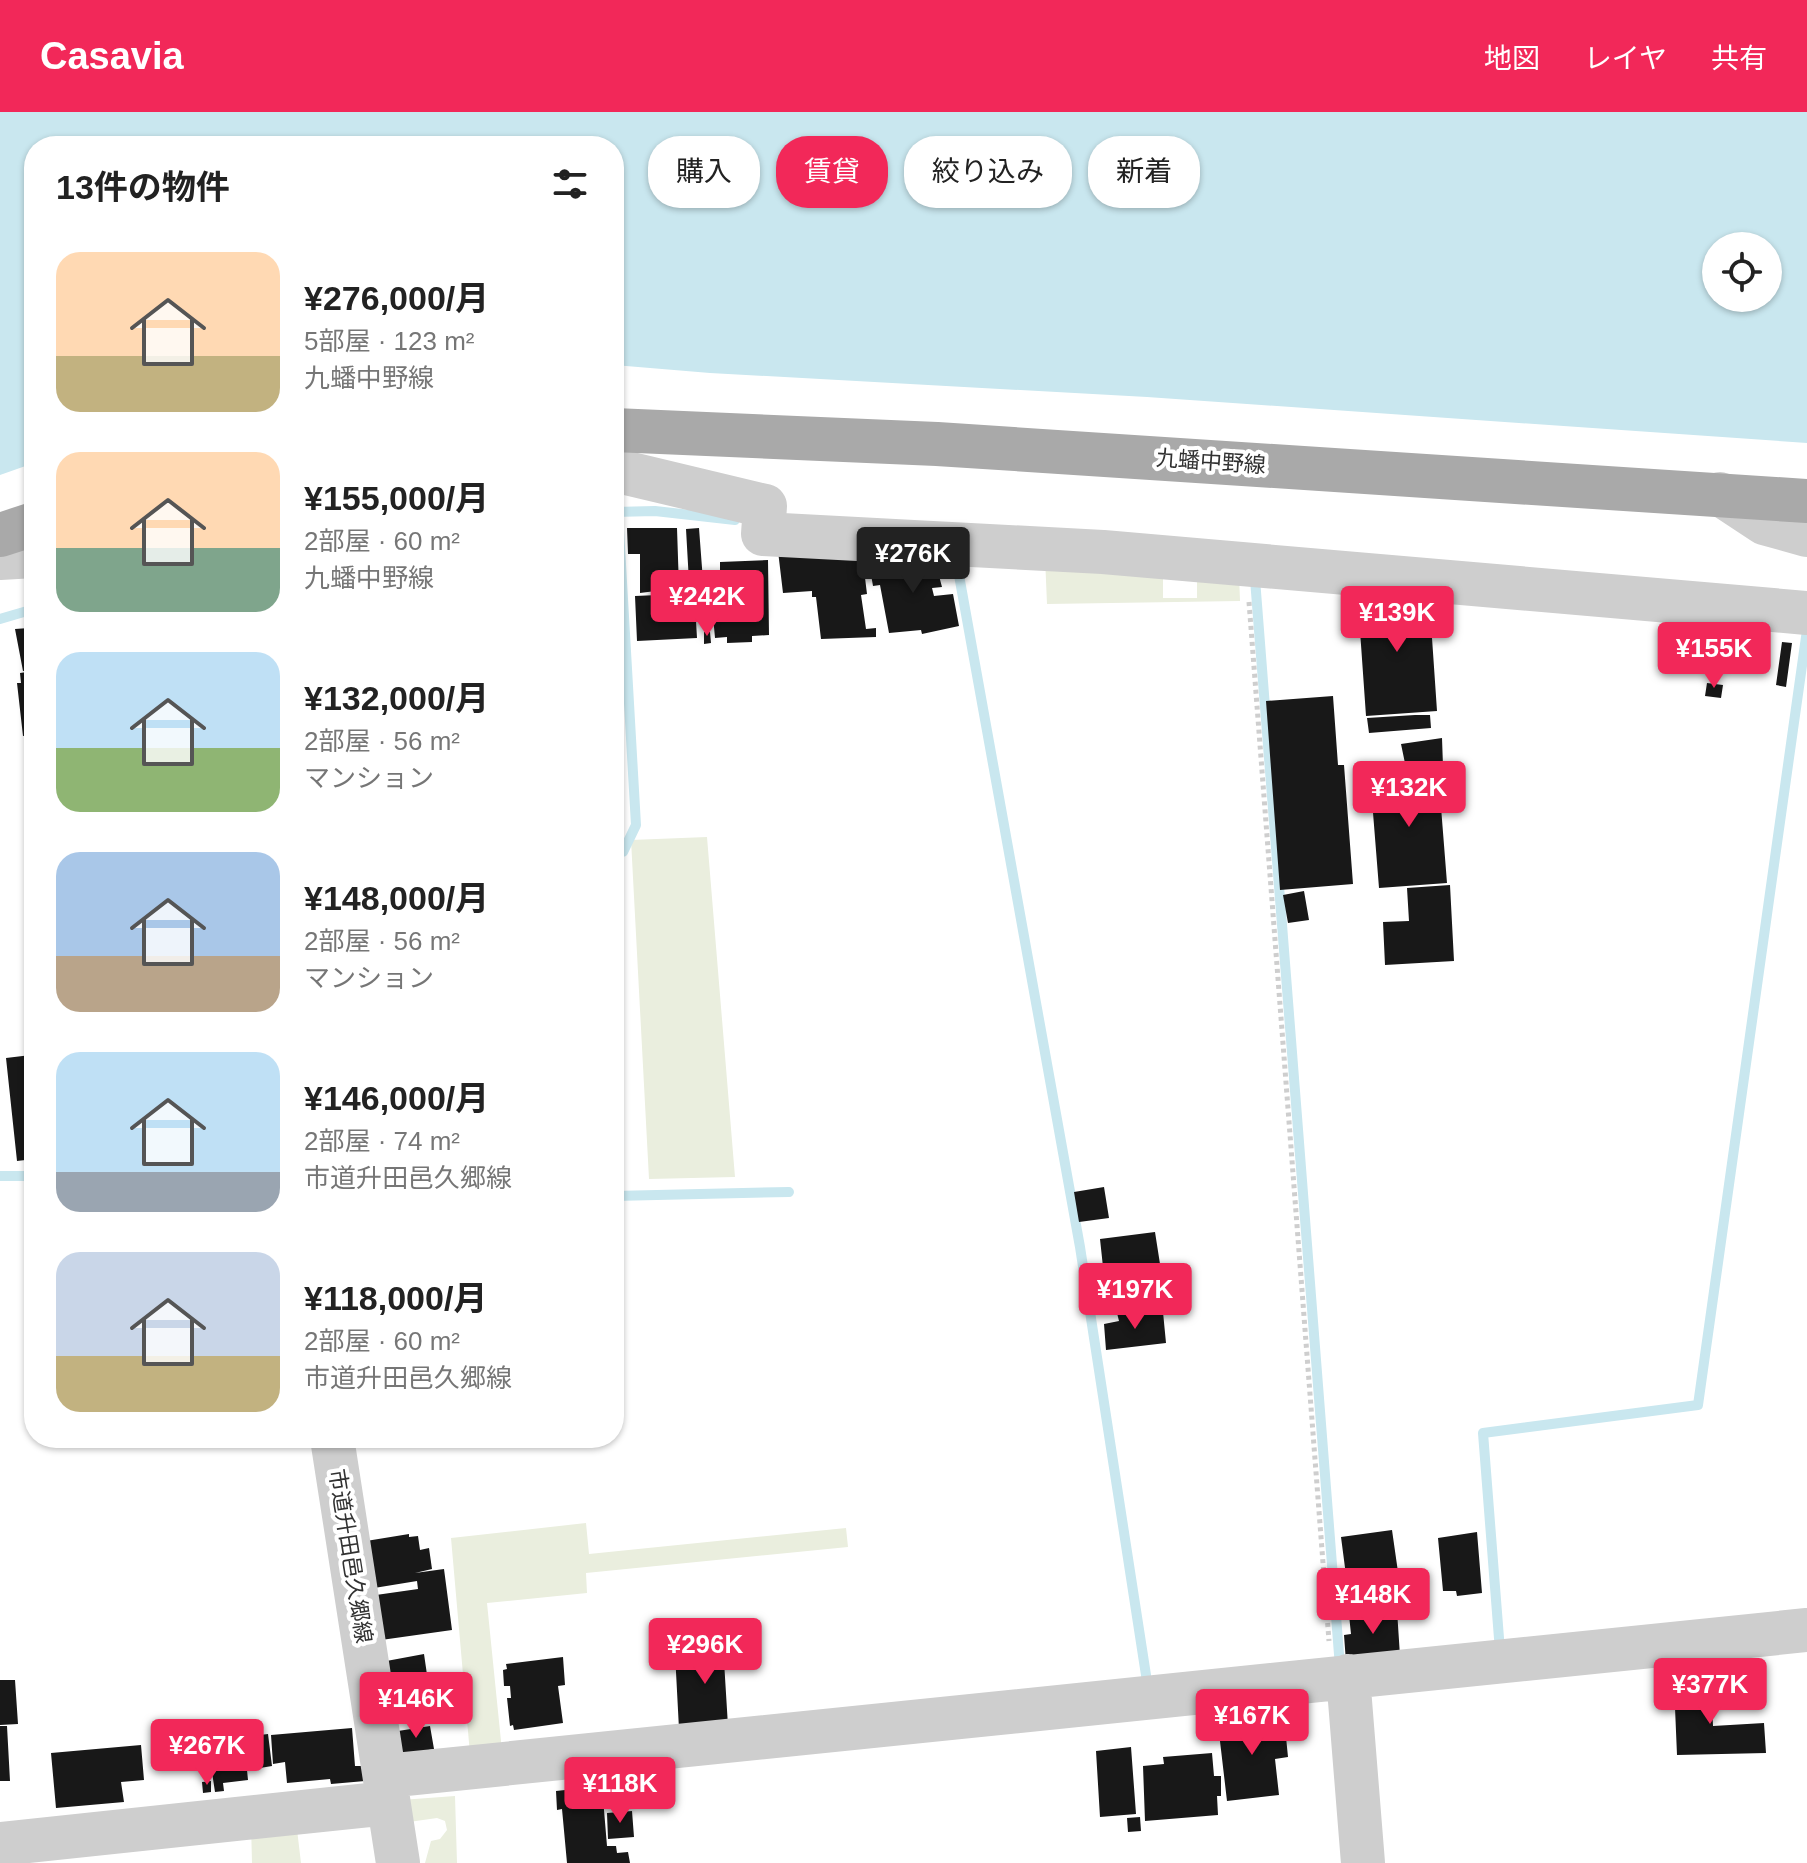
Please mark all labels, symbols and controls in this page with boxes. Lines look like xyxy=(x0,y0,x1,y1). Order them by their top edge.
text: Casavia xyxy=(40,35,184,77)
text: 地図 xyxy=(1484,43,1540,74)
text: レイヤ xyxy=(1584,43,1667,74)
text: 共有 xyxy=(1711,43,1767,74)
chip: 購入 xyxy=(648,136,760,208)
chip: 賃貸 xyxy=(776,136,888,208)
chip: 絞り込み xyxy=(904,136,1072,208)
chip: 新着 xyxy=(1088,136,1200,208)
icon: filters xyxy=(548,162,592,206)
text: 13件の物件 xyxy=(56,168,230,206)
map controls xyxy=(1702,232,1782,312)
button: locate xyxy=(1702,232,1782,312)
text: ¥276,000/月 xyxy=(304,279,489,317)
icon: home xyxy=(120,284,216,380)
text: 5部屋 · 123 m² xyxy=(304,326,475,356)
text: 九蟠中野線 xyxy=(304,363,434,393)
street label: 九蟠中野線 xyxy=(1155,445,1267,478)
text: ¥155,000/月 xyxy=(304,479,489,517)
icon: home xyxy=(120,484,216,580)
text: 2部屋 · 60 m² xyxy=(304,526,460,556)
pin: ¥276K xyxy=(857,527,969,595)
text: ¥276K xyxy=(875,538,951,568)
text: 九蟠中野線 xyxy=(304,563,434,593)
pin: ¥242K xyxy=(651,570,763,638)
text: ¥242K xyxy=(669,581,745,611)
pin: ¥139K xyxy=(1341,586,1453,654)
text: ¥139K xyxy=(1359,597,1435,627)
pin: ¥155K xyxy=(1658,622,1770,690)
text: ¥155K xyxy=(1676,633,1752,663)
text: ¥132,000/月 xyxy=(304,679,489,717)
icon: home xyxy=(120,684,216,780)
text: 2部屋 · 56 m² xyxy=(304,726,460,756)
pin: ¥132K xyxy=(1353,761,1465,829)
text: マンション xyxy=(304,763,434,793)
text: ¥132K xyxy=(1371,772,1447,802)
text: ¥148,000/月 xyxy=(304,879,489,917)
icon: home xyxy=(120,884,216,980)
text: 2部屋 · 56 m² xyxy=(304,926,460,956)
text: マンション xyxy=(304,963,434,993)
text: ¥146,000/月 xyxy=(304,1079,489,1117)
icon: home xyxy=(120,1084,216,1180)
text: 2部屋 · 74 m² xyxy=(304,1126,460,1156)
text: 市道升田邑久郷線 xyxy=(304,1163,512,1193)
pin: ¥197K xyxy=(1079,1263,1191,1331)
text: ¥197K xyxy=(1097,1274,1173,1304)
text: ¥118,000/月 xyxy=(304,1279,487,1317)
icon: home xyxy=(120,1284,216,1380)
text: 2部屋 · 60 m² xyxy=(304,1326,460,1356)
text: 市道升田邑久郷線 xyxy=(304,1363,512,1393)
street label: 市道升田邑久郷線 xyxy=(324,1467,377,1645)
pin: ¥148K xyxy=(1317,1568,1429,1636)
text: ¥148K xyxy=(1335,1579,1411,1609)
pin: ¥296K xyxy=(649,1618,761,1686)
text: ¥296K xyxy=(667,1629,743,1659)
pin: ¥377K xyxy=(1654,1658,1766,1726)
text: ¥377K xyxy=(1672,1669,1748,1699)
pin: ¥146K xyxy=(360,1672,472,1740)
text: ¥146K xyxy=(378,1683,454,1713)
pin: ¥167K xyxy=(1196,1689,1308,1757)
text: ¥167K xyxy=(1214,1700,1290,1730)
pin: ¥267K xyxy=(151,1719,263,1787)
text: ¥267K xyxy=(169,1730,245,1760)
pin: ¥118K xyxy=(564,1757,676,1825)
text: ¥118K xyxy=(582,1768,658,1798)

